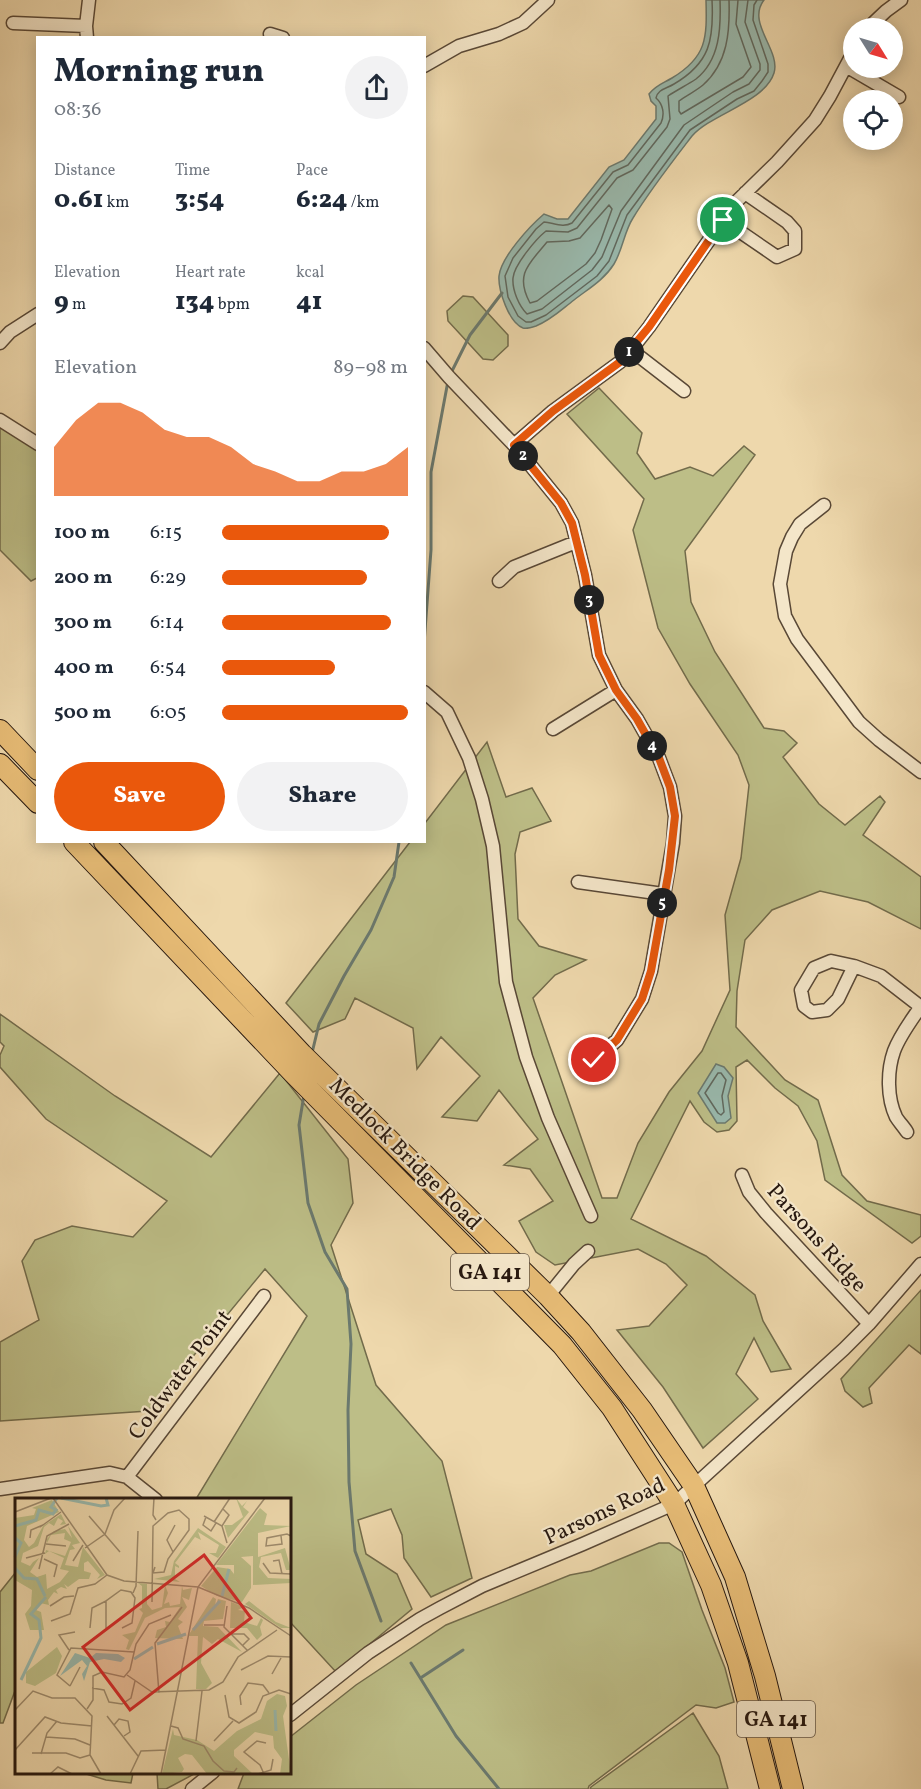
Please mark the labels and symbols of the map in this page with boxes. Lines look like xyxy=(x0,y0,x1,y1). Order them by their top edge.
north arrow xyxy=(843,18,903,78)
pin xyxy=(697,194,748,245)
pin: 1 xyxy=(614,337,644,367)
pin: 2 xyxy=(508,441,538,471)
pin: 3 xyxy=(574,585,604,615)
pin: 4 xyxy=(637,731,667,761)
pin: 5 xyxy=(647,888,677,918)
pin xyxy=(568,1034,619,1085)
street label: Medlock Bridge Road xyxy=(321,1071,488,1238)
street label: Parsons Ridge xyxy=(759,1177,873,1300)
road number: GA 141 xyxy=(451,1254,529,1290)
street label: Coldwater Point xyxy=(122,1304,240,1447)
street label: Parsons Road xyxy=(539,1471,671,1554)
inset map xyxy=(15,1498,291,1774)
road number: GA 141 xyxy=(737,1701,815,1737)

